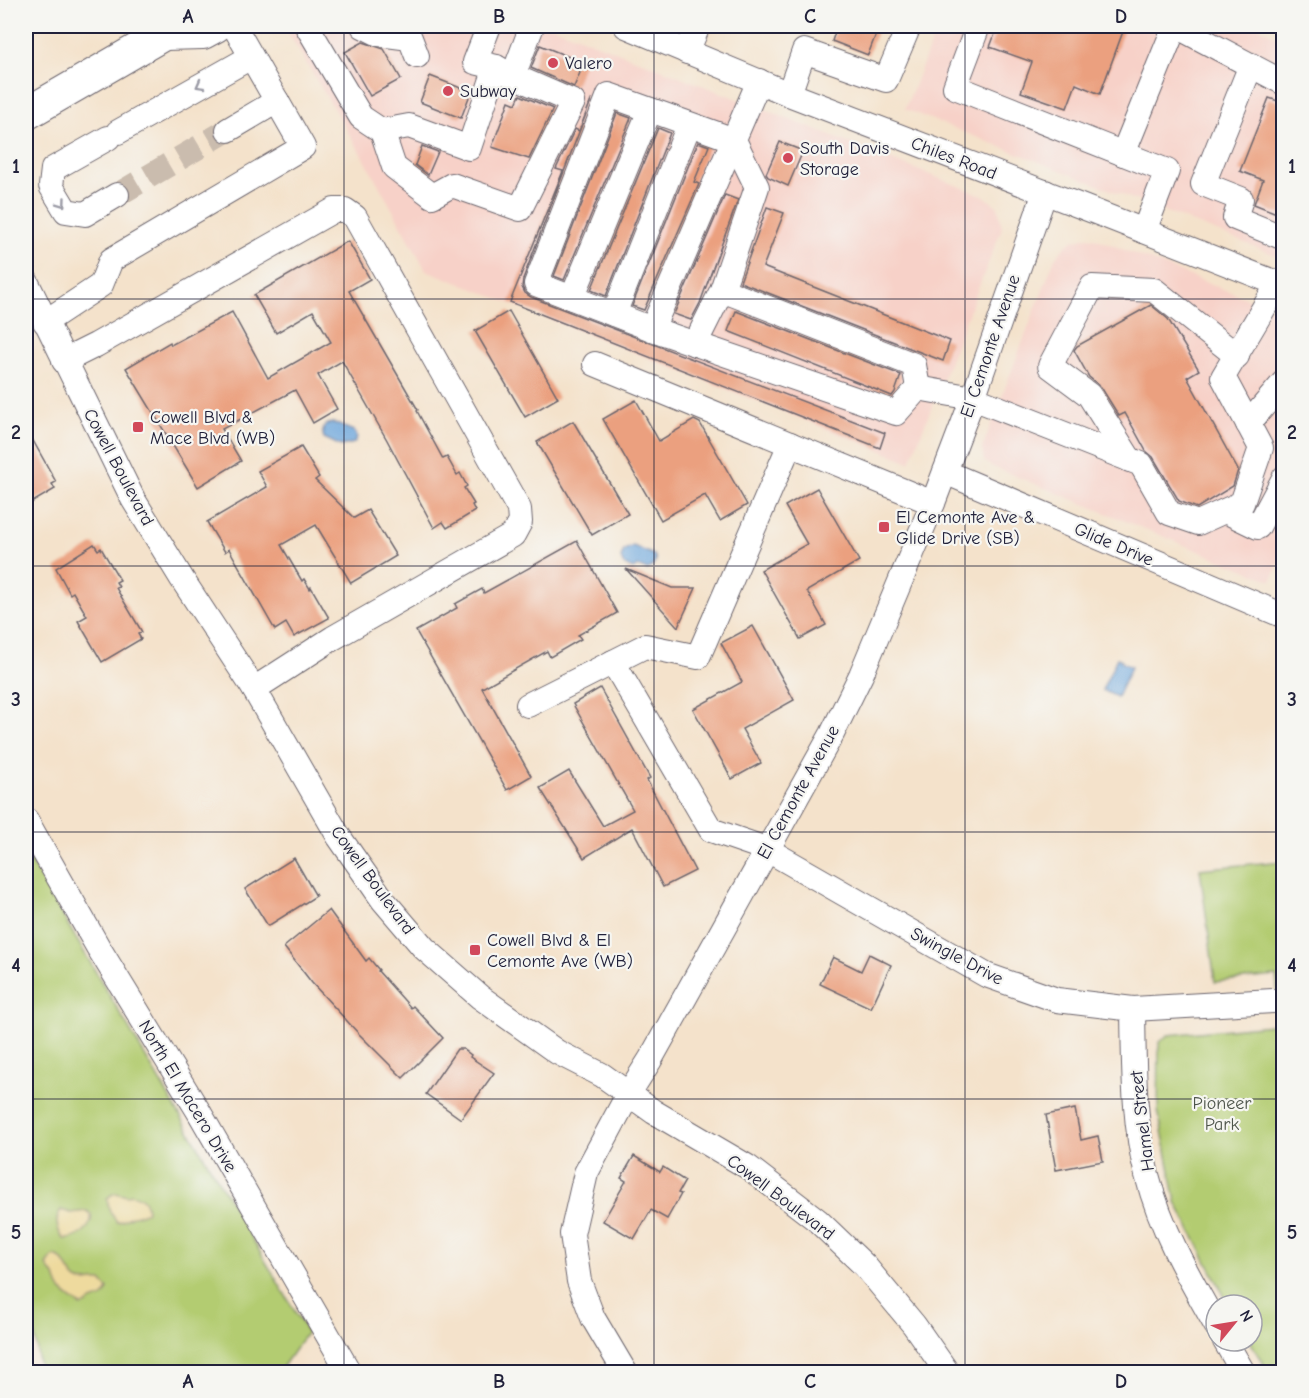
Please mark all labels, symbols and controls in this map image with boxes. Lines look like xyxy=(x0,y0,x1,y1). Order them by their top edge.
text: A xyxy=(182,5,194,28)
text: B xyxy=(493,5,505,28)
text: C xyxy=(804,5,816,28)
text: D xyxy=(1115,5,1127,28)
place label: Valero xyxy=(565,53,612,74)
marker: Valero xyxy=(546,56,560,70)
one-way arrow xyxy=(196,78,206,90)
place label: Subway xyxy=(460,81,517,102)
marker: Subway xyxy=(441,84,455,98)
street label: Chiles Road xyxy=(908,133,1000,184)
place label: South Davis Storage xyxy=(800,138,889,180)
marker: South Davis Storage xyxy=(781,151,795,165)
text: 1 xyxy=(12,155,20,178)
text: 1 xyxy=(1288,155,1296,178)
one-way arrow xyxy=(55,196,66,207)
street label: El Cemonte Avenue xyxy=(956,272,1025,420)
street label: Cowell Boulevard xyxy=(79,405,158,529)
place label: Cowell Blvd & Mace Blvd (WB) xyxy=(150,407,275,449)
marker: Cowell Blvd & Mace Blvd (WB) xyxy=(131,420,145,434)
text: 2 xyxy=(11,421,21,444)
text: 2 xyxy=(1287,421,1297,444)
place label: El Cemonte Ave & Glide Drive (SB) xyxy=(896,507,1035,549)
street label: Glide Drive xyxy=(1071,518,1157,571)
marker: El Cemonte Ave & Glide Drive (SB) xyxy=(877,520,891,534)
text: 3 xyxy=(11,688,21,711)
text: 3 xyxy=(1287,688,1297,711)
street label: El Cemonte Avenue xyxy=(753,722,844,863)
street label: Cowell Boulevard xyxy=(326,822,419,939)
street label: Swingle Drive xyxy=(907,923,1007,990)
place label: Cowell Blvd & El Cemonte Ave (WB) xyxy=(487,930,633,972)
marker: Cowell Blvd & El Cemonte Ave (WB) xyxy=(468,943,482,957)
text: 4 xyxy=(11,954,21,977)
text: 4 xyxy=(1287,954,1297,977)
street label: North El Macero Drive xyxy=(134,1017,241,1176)
street label: Hamel Street xyxy=(1126,1069,1159,1172)
park label: Pioneer Park xyxy=(1193,1093,1252,1135)
street label: Cowell Boulevard xyxy=(723,1150,839,1245)
text: 5 xyxy=(11,1221,21,1244)
text: 5 xyxy=(1287,1221,1297,1244)
north arrow xyxy=(1204,1293,1264,1353)
text: N xyxy=(1236,1307,1257,1325)
text: A xyxy=(182,1370,194,1393)
text: B xyxy=(493,1370,505,1393)
text: C xyxy=(804,1370,816,1393)
text: D xyxy=(1115,1370,1127,1393)

